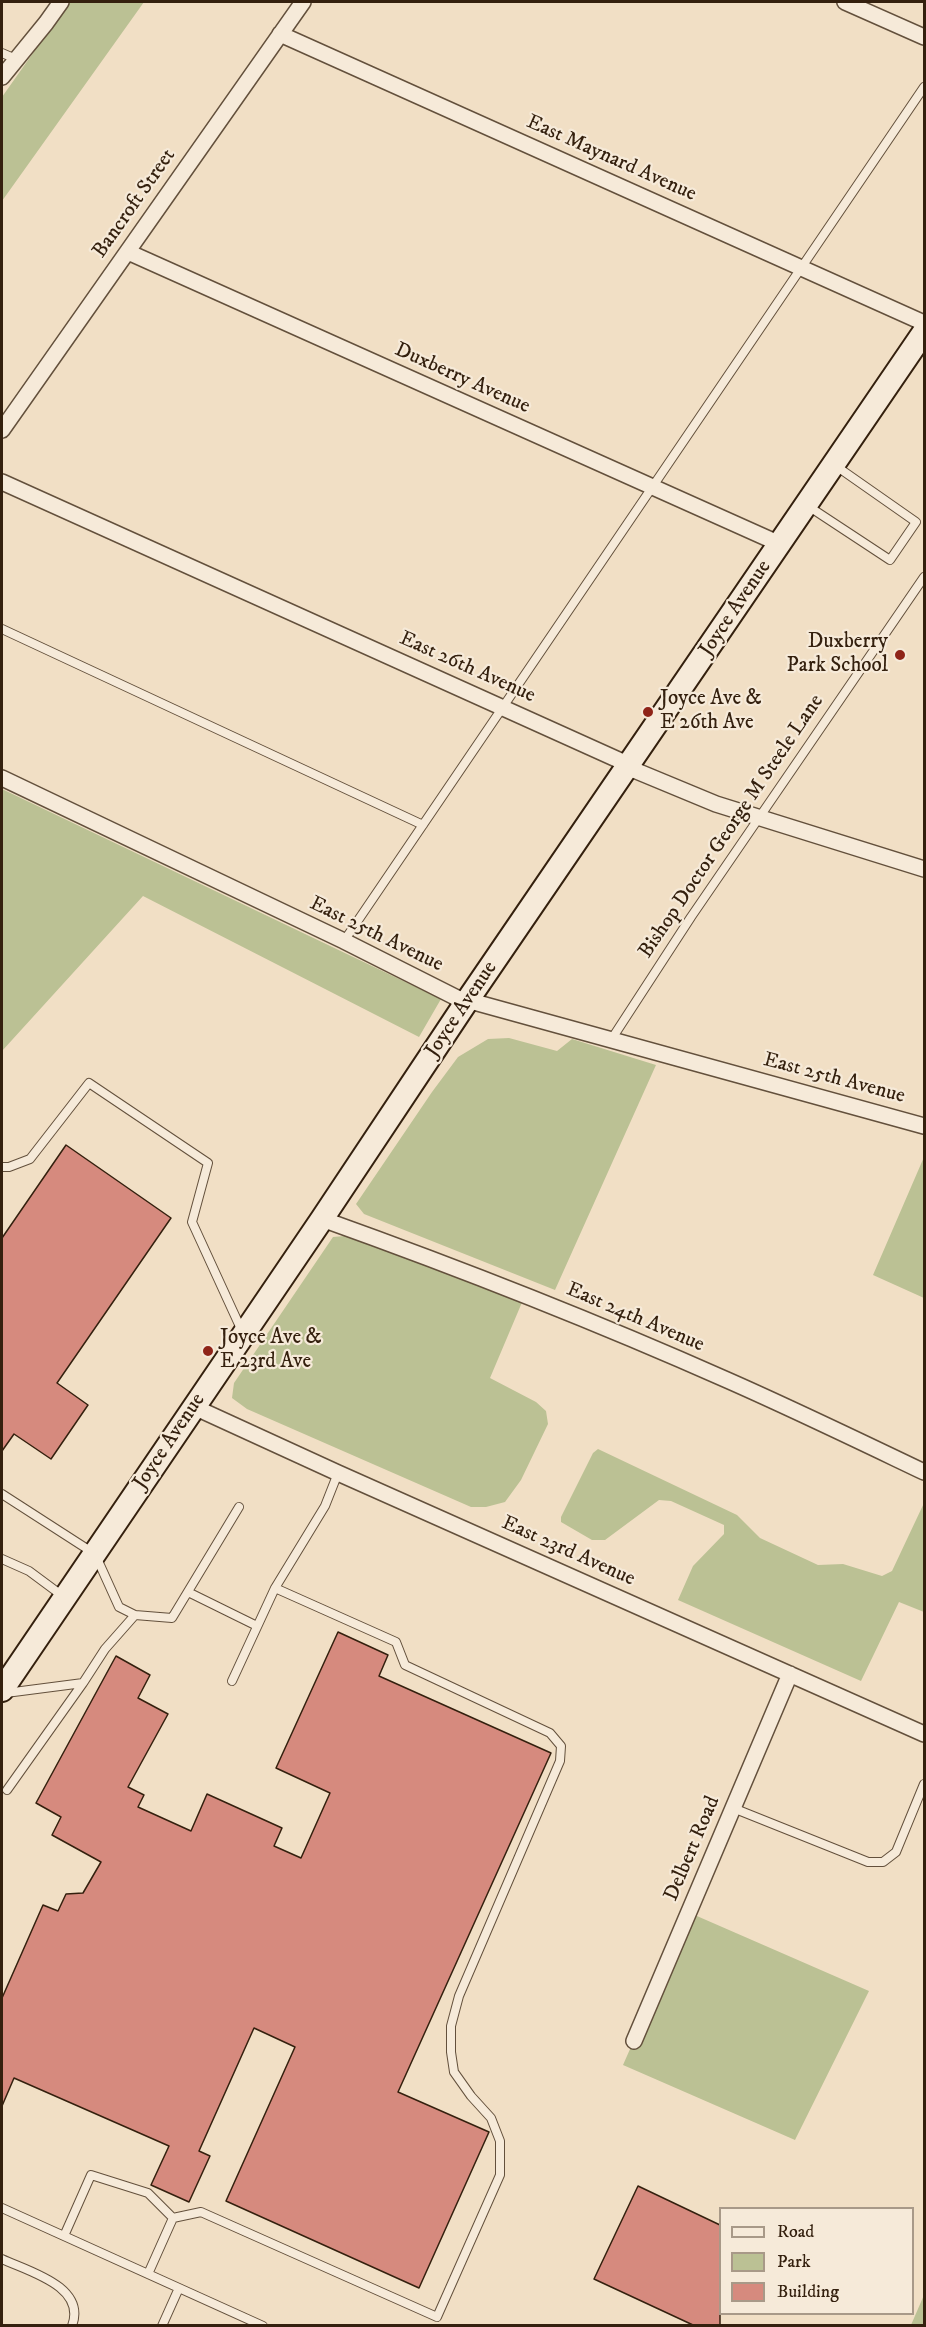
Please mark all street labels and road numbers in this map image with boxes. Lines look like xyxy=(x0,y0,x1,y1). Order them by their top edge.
street label: East Maynard Avenue xyxy=(522,110,700,208)
street label: Bancroft Street xyxy=(88,144,182,264)
street label: Duxberry Avenue xyxy=(391,338,533,420)
street label: Joyce Avenue xyxy=(695,556,777,662)
street label: East 26th Avenue xyxy=(395,627,539,709)
street label: Bishop Doctor George M Steele Lane xyxy=(634,690,830,964)
street label: East 25th Avenue xyxy=(305,892,447,978)
street label: Joyce Avenue xyxy=(421,957,503,1063)
street label: East 25th Avenue xyxy=(760,1048,908,1110)
street label: East 24th Avenue xyxy=(562,1278,708,1358)
street label: Joyce Avenue xyxy=(129,1389,211,1495)
street label: East 23rd Avenue xyxy=(497,1511,639,1593)
street label: Delbert Road xyxy=(660,1793,726,1905)

